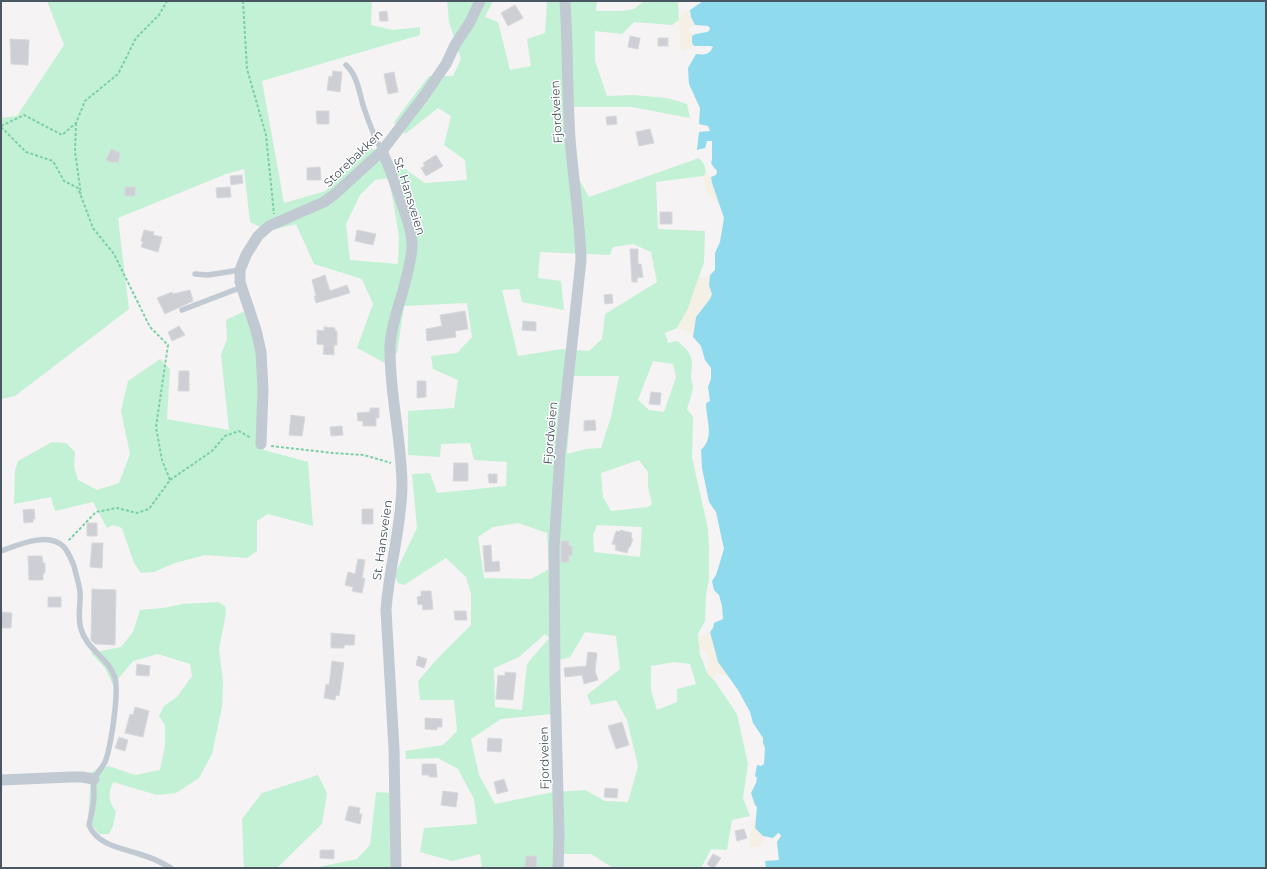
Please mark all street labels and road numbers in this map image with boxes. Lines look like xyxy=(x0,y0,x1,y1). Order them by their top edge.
street label: Fjordveien xyxy=(547,80,565,144)
street label: Storebakken xyxy=(320,126,386,190)
street label: St. Hansveien xyxy=(391,155,429,237)
street label: Fjordveien xyxy=(540,401,560,465)
street label: St. Hansveien xyxy=(369,499,395,581)
street label: Fjordveien xyxy=(536,726,552,790)

